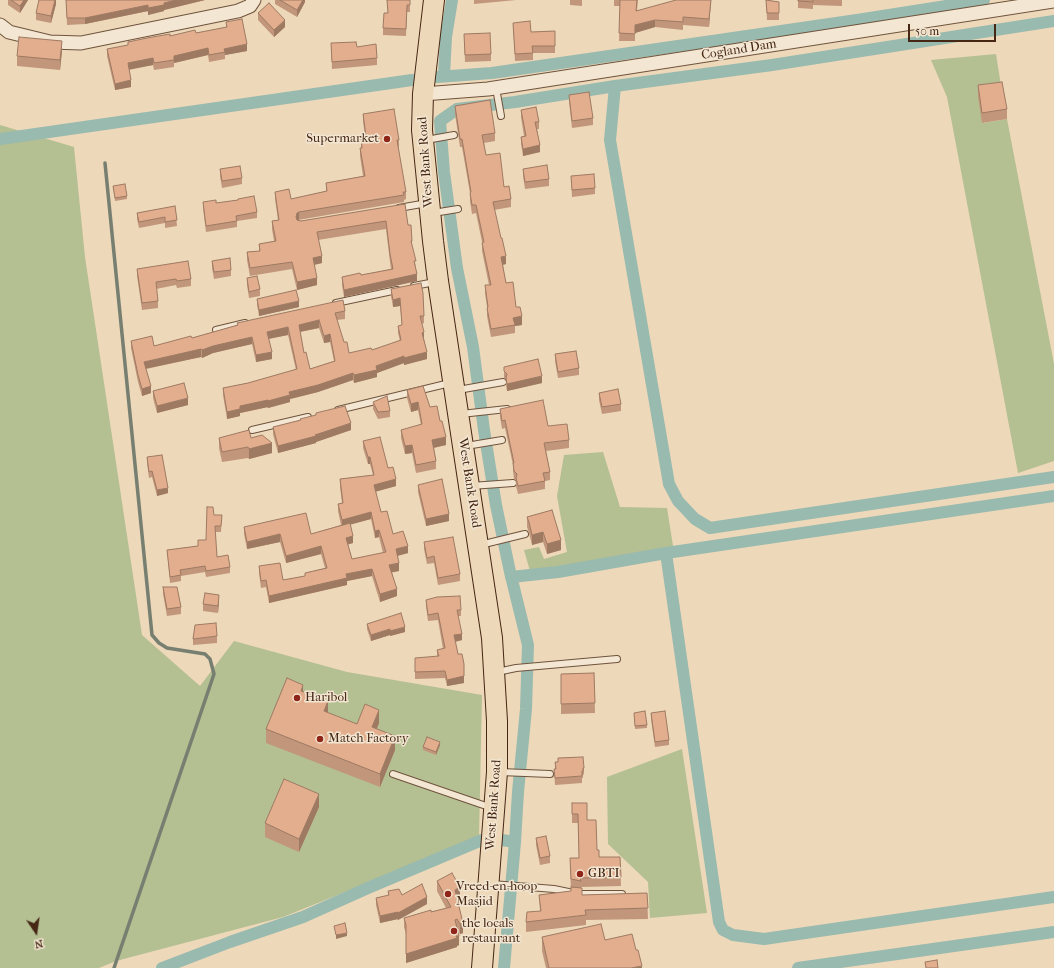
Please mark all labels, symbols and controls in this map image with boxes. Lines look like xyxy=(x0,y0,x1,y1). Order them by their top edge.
scale bar xyxy=(910,16,998,42)
text: 50 m xyxy=(915,24,939,38)
street label: Cogland Dam xyxy=(700,36,778,64)
street label: West Bank Road xyxy=(415,116,437,208)
place label: Supermarket xyxy=(306,131,379,147)
marker: Supermarket xyxy=(382,134,392,144)
street label: West Bank Road xyxy=(454,437,484,529)
place label: Haribol xyxy=(305,690,347,706)
marker: Haribol xyxy=(292,693,302,703)
place label: Match Factory xyxy=(328,731,409,747)
marker: Match Factory xyxy=(315,734,325,744)
street label: West Bank Road xyxy=(483,759,505,851)
place label: GBTI xyxy=(588,866,619,882)
marker: GBTI xyxy=(575,869,585,879)
place label: Vreed-en-hoop Masjid xyxy=(456,879,537,910)
marker: Vreed-en-hoop Masjid xyxy=(443,889,453,899)
north arrow xyxy=(16,912,56,952)
place label: the locals restaurant xyxy=(462,916,520,947)
marker: the locals restaurant xyxy=(449,926,459,936)
text: N xyxy=(33,937,44,951)

